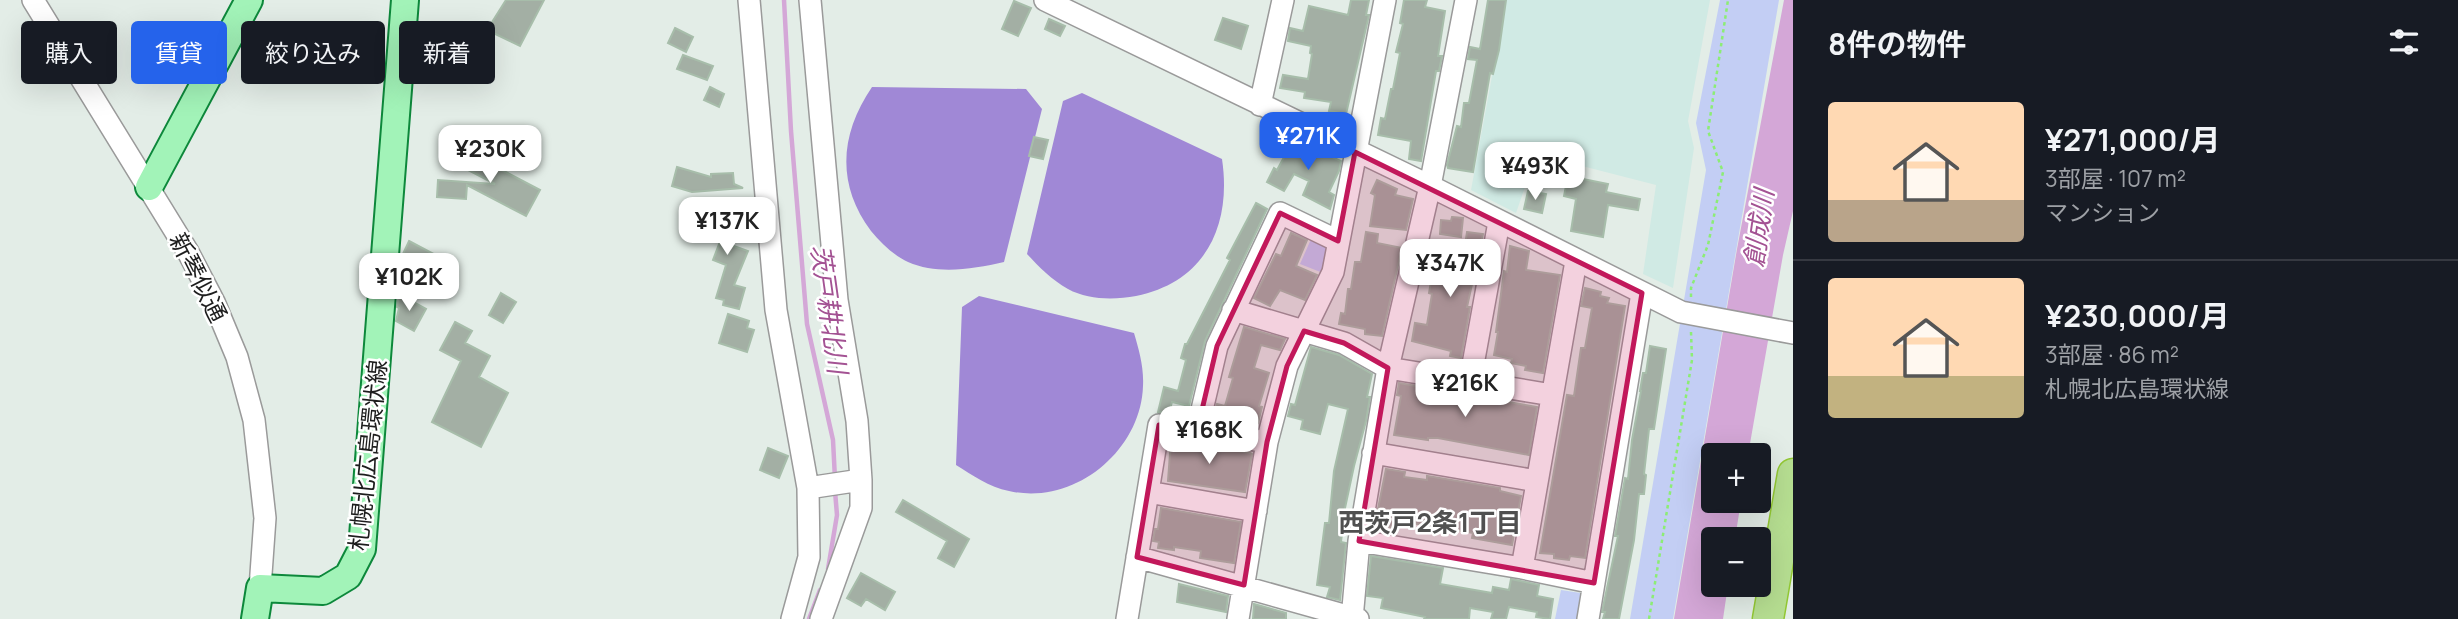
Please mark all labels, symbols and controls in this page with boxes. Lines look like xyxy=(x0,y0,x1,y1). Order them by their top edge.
chip: 購入 xyxy=(21,21,117,84)
chip: 賃貸 xyxy=(131,21,227,84)
chip: 絞り込み xyxy=(241,21,385,84)
chip: 新着 xyxy=(399,21,495,84)
text: 8件の物件 xyxy=(1828,23,1966,64)
icon: filters xyxy=(2385,23,2423,61)
pin: ¥271K xyxy=(1259,113,1357,172)
text: ¥271K xyxy=(1276,119,1341,151)
text: ¥271,000/月 xyxy=(2045,119,2220,160)
pin: ¥230K xyxy=(441,125,539,185)
icon: home xyxy=(1884,130,1968,214)
text: ¥230K xyxy=(454,132,526,164)
pin: ¥493K xyxy=(1486,142,1584,202)
text: ¥493K xyxy=(1501,149,1569,181)
text: 3部屋 · 107 m² xyxy=(2045,162,2186,194)
water label: 創成川 xyxy=(1735,184,1782,269)
text: マンション xyxy=(2045,196,2160,228)
pin: ¥137K xyxy=(678,198,776,257)
text: ¥137K xyxy=(695,204,759,236)
street label: 新琴似通 xyxy=(163,227,235,327)
pin: ¥347K xyxy=(1401,240,1499,299)
water label: 茨戸耕北川 xyxy=(803,242,857,379)
text: ¥347K xyxy=(1416,246,1484,278)
pin: ¥102K xyxy=(360,254,458,313)
text: ¥102K xyxy=(375,260,443,292)
text: ¥230,000/月 xyxy=(2045,295,2230,336)
icon: home xyxy=(1884,306,1968,390)
text: 3部屋 · 86 m² xyxy=(2045,338,2179,370)
street label: 札幌北広島環状線 xyxy=(341,358,393,552)
pin: ¥216K xyxy=(1416,360,1514,419)
text: ¥216K xyxy=(1431,366,1499,398)
text: 札幌北広島環状線 xyxy=(2045,372,2229,404)
pin: ¥168K xyxy=(1160,406,1258,466)
text: ¥168K xyxy=(1175,413,1243,445)
map controls xyxy=(1701,443,1771,597)
button: + xyxy=(1701,443,1771,513)
district label: 西茨戸2条1丁目 xyxy=(1339,504,1521,540)
button: − xyxy=(1701,527,1771,597)

